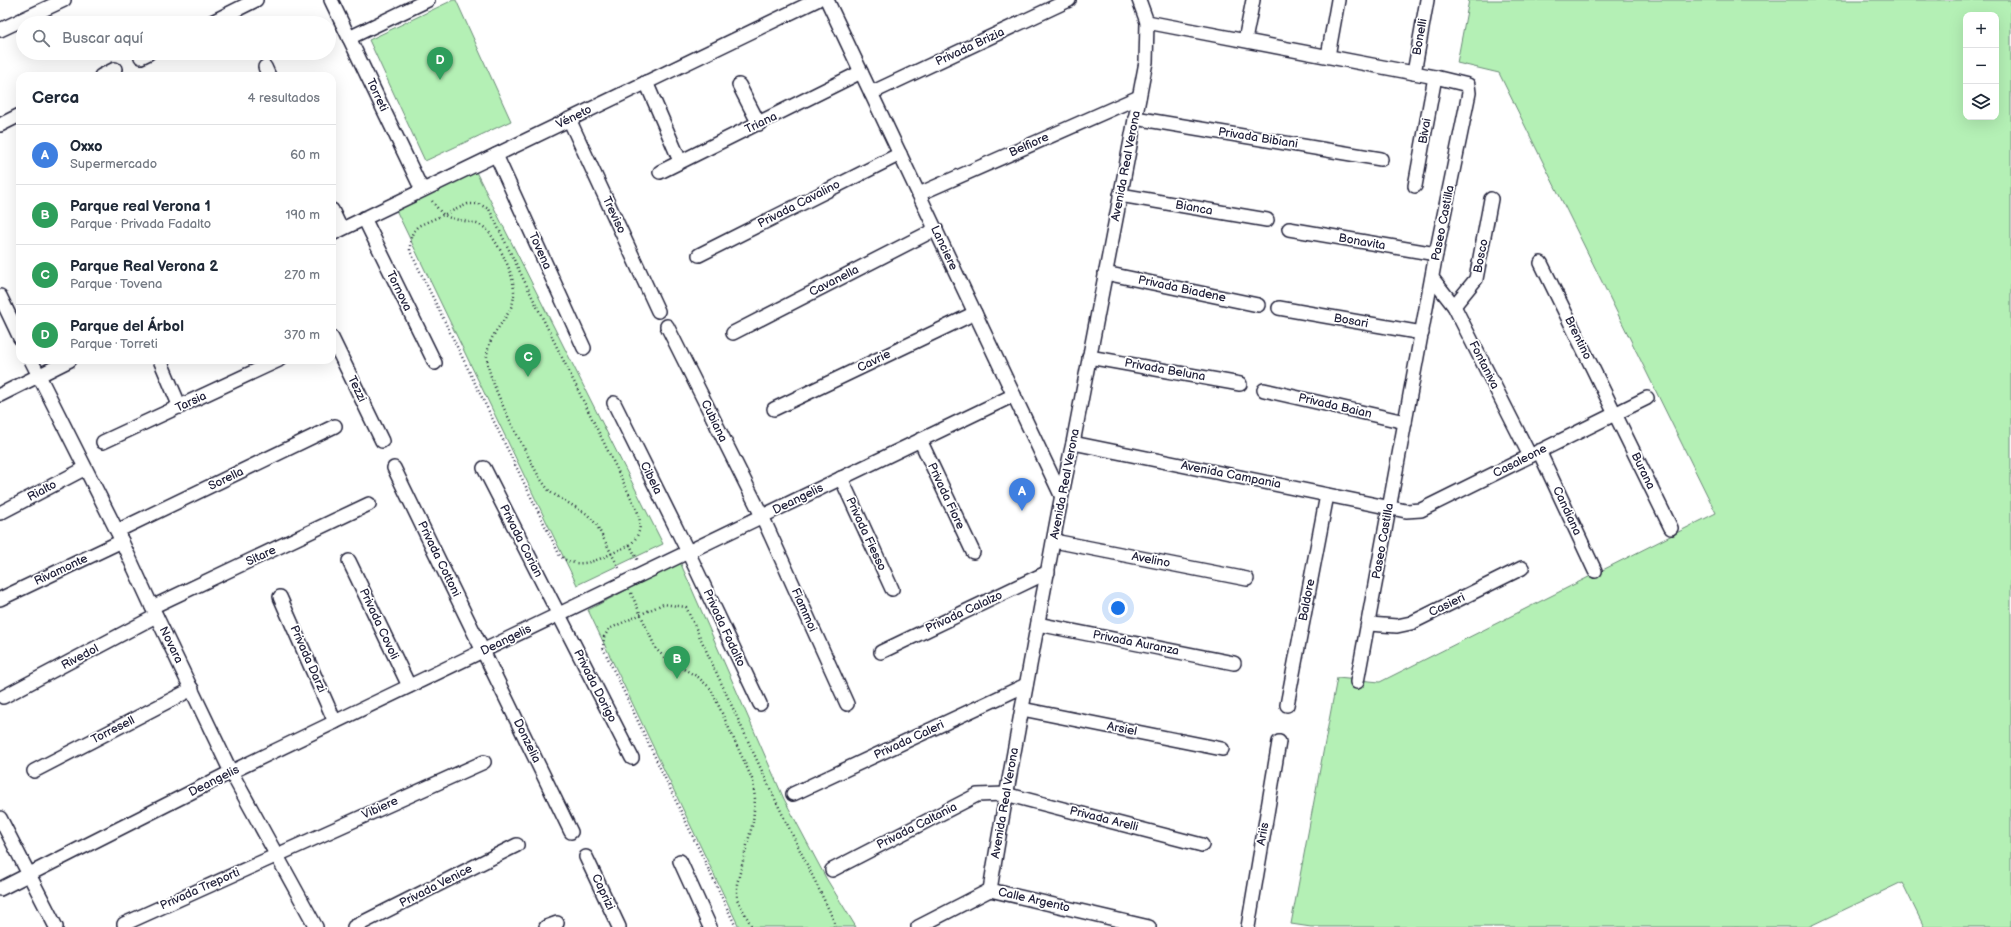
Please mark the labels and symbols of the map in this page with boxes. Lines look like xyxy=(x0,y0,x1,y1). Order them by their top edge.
street label: Bonelli xyxy=(1409,17,1431,57)
street label: Privada Brizia xyxy=(933,24,1007,69)
pin: D xyxy=(427,47,453,80)
street label: Torreti xyxy=(363,76,391,114)
street label: Véneto xyxy=(554,102,594,132)
street label: Triana xyxy=(742,109,780,137)
street label: Avenida Real Verona xyxy=(1108,109,1144,223)
street label: Bivai xyxy=(1415,117,1435,145)
street label: Privada Bibiani xyxy=(1217,124,1299,152)
street label: Belfiore xyxy=(1007,130,1051,160)
street label: Privada Cavalino xyxy=(755,177,843,231)
street label: Paseo Castilla xyxy=(1428,184,1458,262)
street label: Treviso xyxy=(599,194,629,236)
street label: Bianca xyxy=(1174,197,1214,219)
street label: Lanciere xyxy=(927,223,961,273)
street label: Tovena xyxy=(525,230,555,272)
street label: Bonavita xyxy=(1337,231,1387,254)
street label: Bosco xyxy=(1470,238,1492,274)
street label: Cavanella xyxy=(807,262,862,300)
street label: Tornova xyxy=(383,268,415,314)
street label: Privada Biadene xyxy=(1137,272,1227,306)
street label: Bosari xyxy=(1333,311,1370,331)
street label: Brentino xyxy=(1561,314,1595,362)
street label: Fontaniva xyxy=(1465,338,1503,392)
pin: C xyxy=(515,344,541,377)
street label: Cavrie xyxy=(855,347,893,375)
street label: Privada Beluna xyxy=(1123,356,1207,385)
street label: Tezzi xyxy=(344,373,370,405)
street label: Tarsia xyxy=(173,388,209,416)
street label: Privada Baian xyxy=(1297,390,1373,422)
street label: Cubiana xyxy=(697,397,731,445)
street label: Avenida Real Verona xyxy=(1047,427,1083,541)
street label: Casaleone xyxy=(1491,441,1549,481)
street label: Burana xyxy=(1628,450,1658,492)
street label: Avenida Campania xyxy=(1180,458,1283,492)
street label: Cibela xyxy=(637,459,665,497)
street label: Privada Fiore xyxy=(924,460,968,532)
street label: Sorella xyxy=(206,464,246,494)
street label: Rialto xyxy=(25,477,59,505)
pin: A xyxy=(1009,478,1035,511)
street label: Deangelis xyxy=(770,480,826,518)
street label: Candiana xyxy=(1549,484,1585,538)
street label: Privada Fiesso xyxy=(842,495,890,573)
street label: Privada Corian xyxy=(496,502,546,580)
street label: Paseo Castilla xyxy=(1369,502,1397,580)
street label: Privada Cottoni xyxy=(414,519,464,599)
street label: Sitare xyxy=(244,543,278,569)
street label: Avelino xyxy=(1131,549,1172,571)
street label: Rivamonte xyxy=(32,551,90,589)
street label: Baldore xyxy=(1296,578,1318,622)
street label: Privada Covoli xyxy=(356,586,402,662)
street label: Fiammoi xyxy=(788,586,820,634)
street label: Privada Fadalto xyxy=(700,587,749,669)
street label: Privada Calalzo xyxy=(923,588,1005,636)
street label: Casieri xyxy=(1426,590,1468,620)
your location xyxy=(1108,598,1128,618)
street label: Deangelis xyxy=(478,621,534,659)
street label: Privada Darzi xyxy=(286,623,330,695)
street label: Novara xyxy=(156,624,186,666)
street label: Privada Auranza xyxy=(1092,627,1181,659)
street label: Rivedol xyxy=(59,641,101,673)
pin: B xyxy=(664,646,690,679)
street label: Privada Dorigo xyxy=(570,647,620,725)
street label: Torresell xyxy=(89,713,137,747)
street label: Donzelia xyxy=(510,717,544,766)
street label: Privada Caleri xyxy=(871,717,947,763)
street label: Arsiel xyxy=(1106,719,1138,739)
street label: Avenida Real Verona xyxy=(988,746,1022,860)
street label: Deangelis xyxy=(186,762,242,800)
street label: Vibiere xyxy=(360,793,400,823)
street label: Privada Caltania xyxy=(874,799,960,853)
street label: Privada Arelli xyxy=(1068,803,1140,835)
street label: Ariis xyxy=(1254,821,1272,847)
street label: Privada Venice xyxy=(397,861,475,911)
street label: Privada Treporti xyxy=(158,865,242,913)
street label: Caprizi xyxy=(588,872,618,913)
street label: Calle Argento xyxy=(997,884,1072,916)

